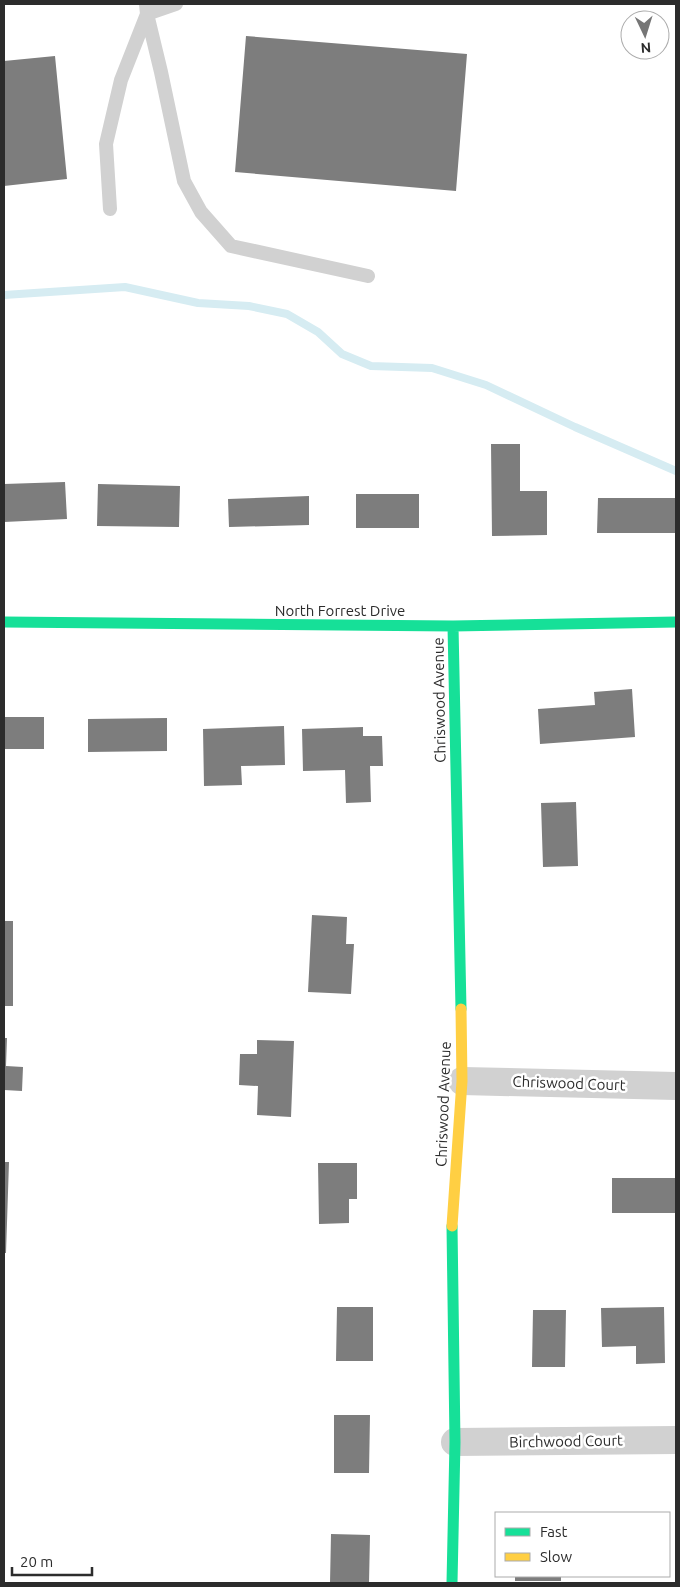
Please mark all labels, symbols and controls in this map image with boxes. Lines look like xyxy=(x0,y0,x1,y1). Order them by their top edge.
north arrow xyxy=(620,10,670,60)
text: N xyxy=(640,40,652,56)
street label: North Forrest Drive xyxy=(275,602,405,619)
street label: Chriswood Avenue xyxy=(429,637,449,763)
street label: Chriswood Avenue xyxy=(432,1041,454,1167)
street label: Chriswood Court xyxy=(512,1073,626,1093)
street label: Birchwood Court xyxy=(509,1432,623,1450)
legend xyxy=(495,1512,670,1577)
text: Fast xyxy=(540,1523,568,1540)
scale bar xyxy=(12,1544,92,1576)
text: Slow xyxy=(540,1548,573,1565)
text: 20 m xyxy=(20,1553,53,1570)

